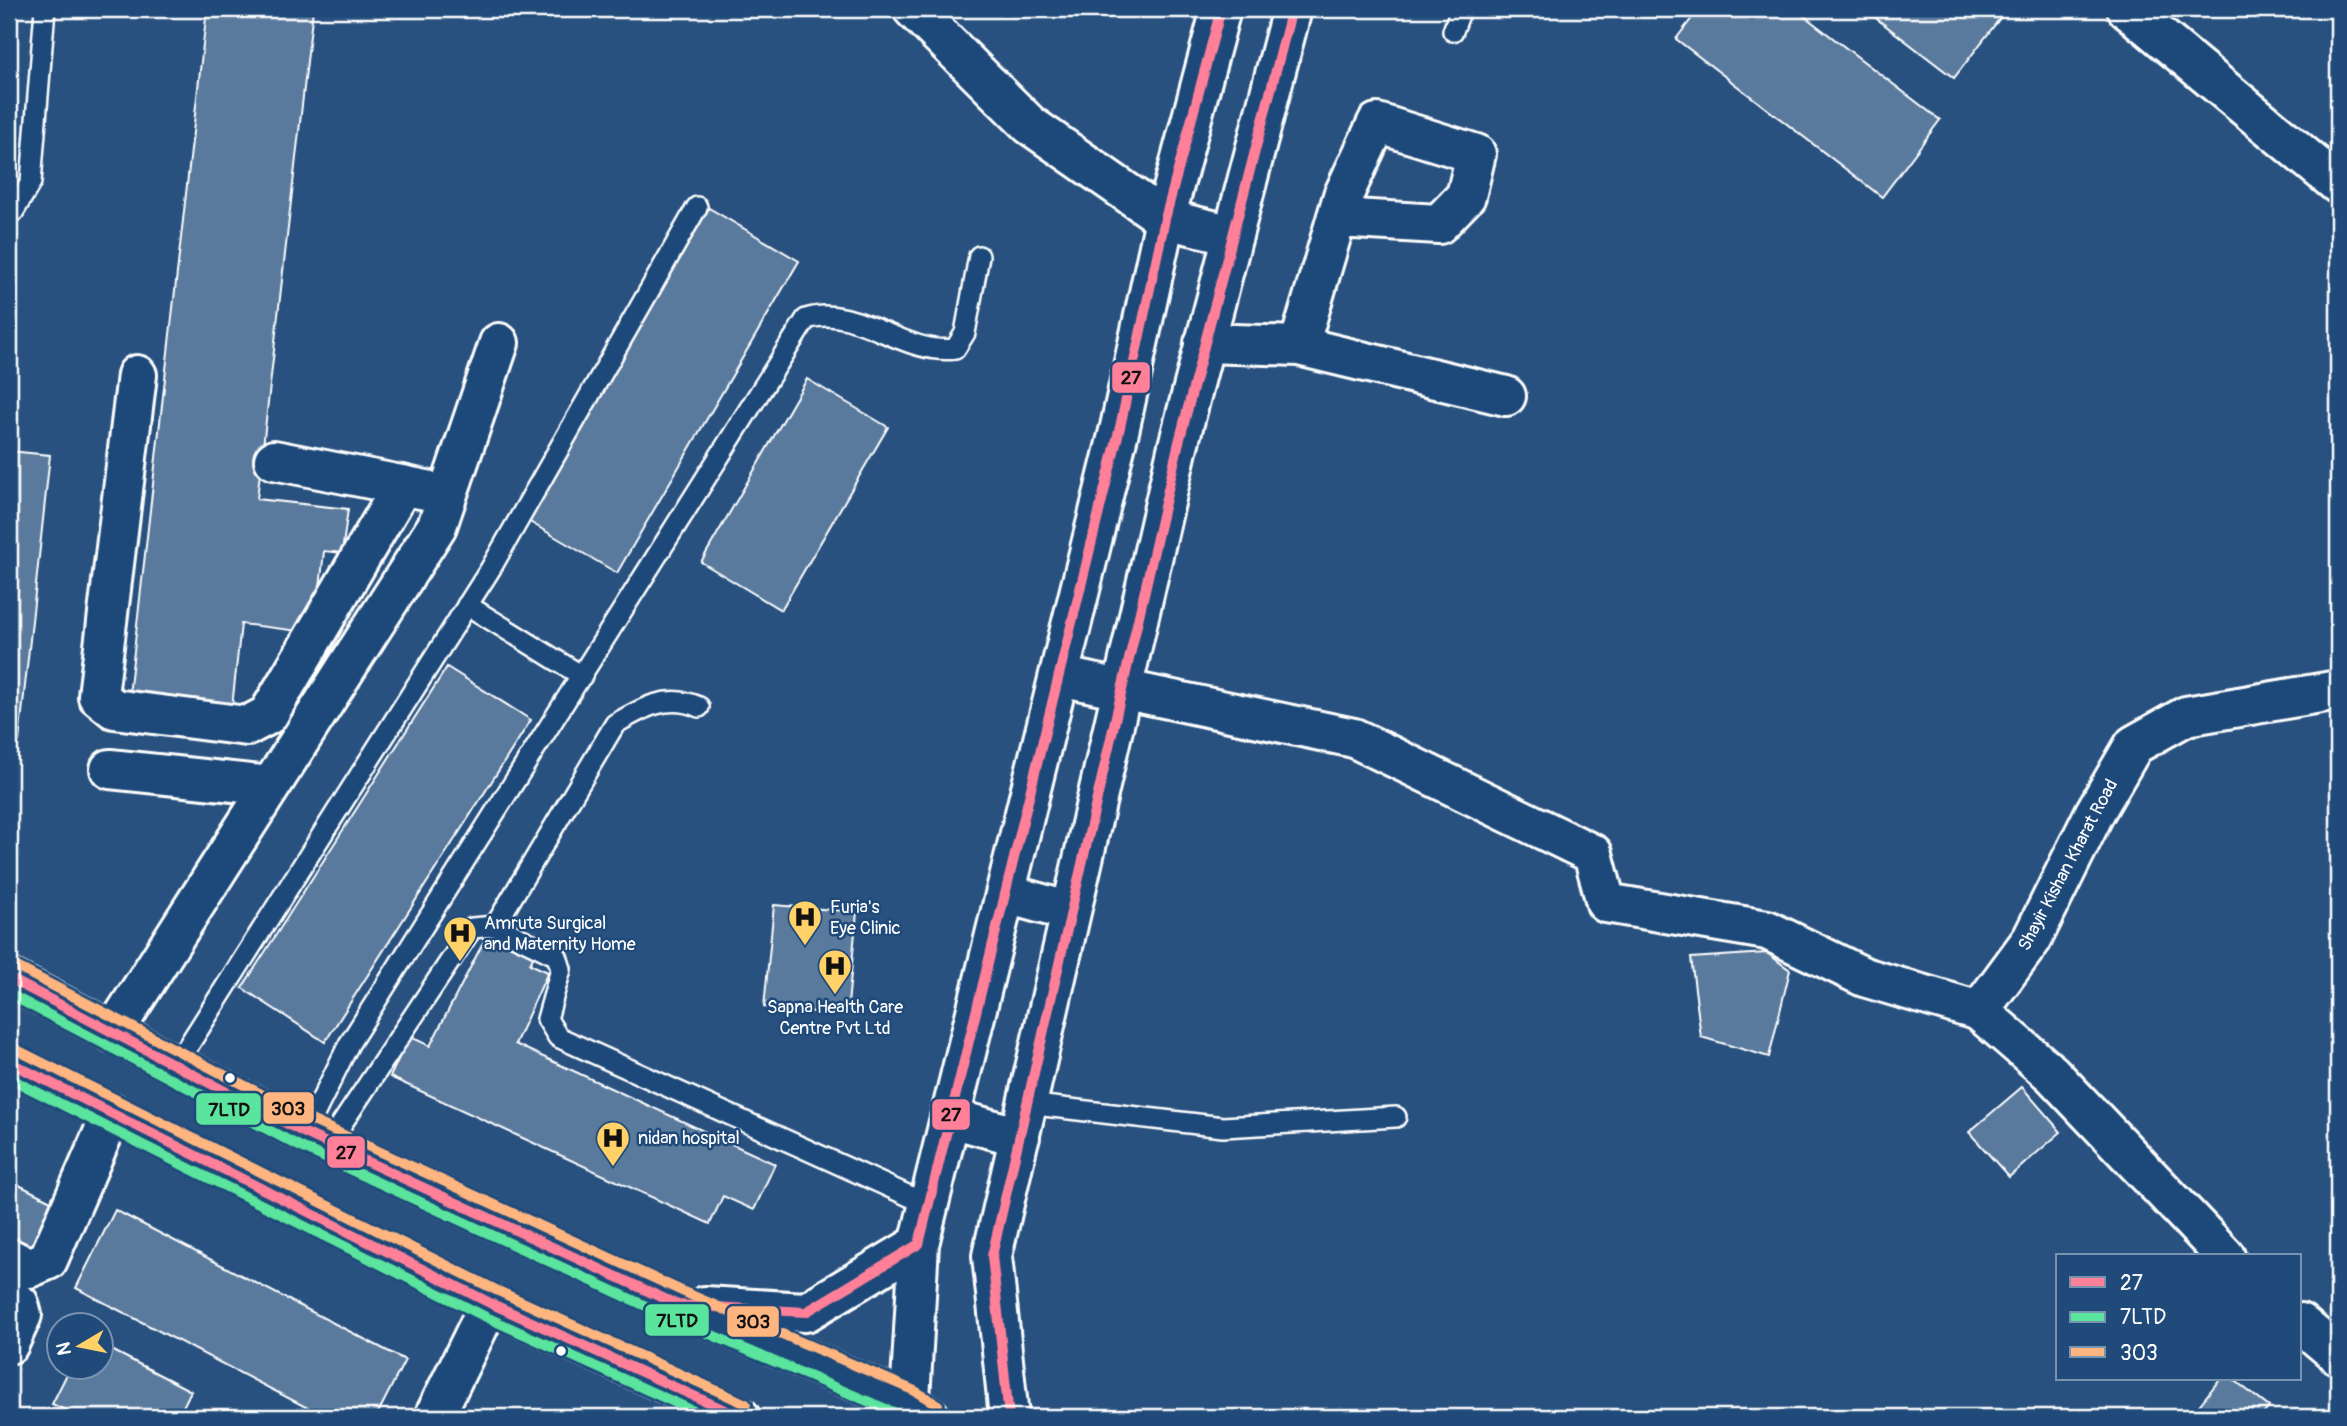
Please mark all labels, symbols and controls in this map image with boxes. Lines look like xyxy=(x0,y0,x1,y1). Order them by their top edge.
line badge: 27 xyxy=(1111,361,1151,394)
text: 27 xyxy=(1121,366,1142,390)
street label: Shayir Kishan Kharat Road xyxy=(2013,775,2123,955)
place label: Furia's Eye Clinic xyxy=(830,896,901,940)
hospital icon: Furia's Eye Clinic xyxy=(786,898,824,947)
place label: Amruta Surgical and Maternity Home xyxy=(484,912,636,956)
hospital icon: Amruta Surgical and Maternity Home xyxy=(441,914,479,963)
hospital icon: Sapna Health Care Centre Pvt Ltd xyxy=(816,947,854,996)
place label: Sapna Health Care Centre Pvt Ltd xyxy=(767,996,903,1040)
unlabelled marker xyxy=(223,1071,237,1085)
line badge: 303 xyxy=(262,1091,315,1125)
line badge: 7LTD xyxy=(195,1092,262,1126)
text: 303 xyxy=(271,1097,305,1121)
text: 7LTD xyxy=(208,1098,250,1122)
line badge: 27 xyxy=(931,1098,971,1131)
text: 27 xyxy=(941,1103,962,1127)
hospital icon: nidan hospital xyxy=(594,1119,632,1168)
place label: nidan hospital xyxy=(638,1127,740,1150)
line badge: 27 xyxy=(326,1135,366,1169)
text: 27 xyxy=(336,1141,357,1165)
legend xyxy=(2056,1254,2302,1380)
text: 27 xyxy=(2120,1270,2143,1297)
line badge: 7LTD xyxy=(644,1303,710,1337)
text: 7LTD xyxy=(2120,1304,2166,1331)
line badge: 303 xyxy=(726,1305,780,1338)
text: 7LTD xyxy=(656,1309,698,1333)
north arrow xyxy=(46,1310,116,1380)
text: 303 xyxy=(736,1310,770,1334)
text: N xyxy=(51,1340,77,1357)
text: 303 xyxy=(2120,1340,2158,1367)
unlabelled marker xyxy=(554,1344,568,1358)

